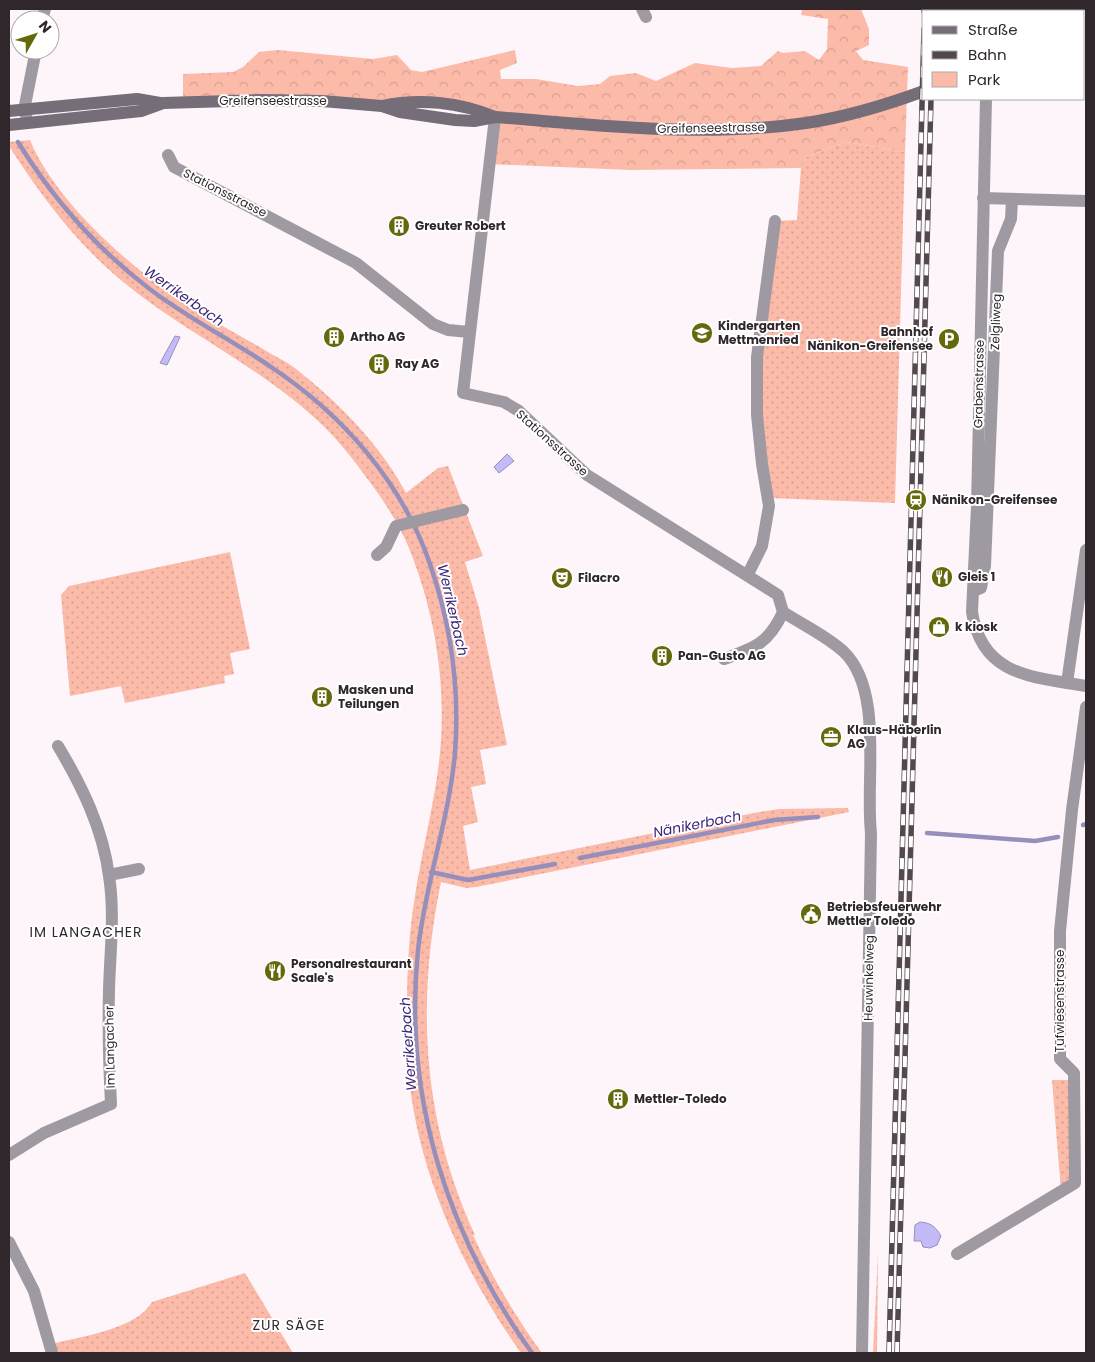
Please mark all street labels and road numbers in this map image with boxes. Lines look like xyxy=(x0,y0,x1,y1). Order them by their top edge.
street label: Greifenseestrasse xyxy=(219,92,327,109)
street label: Greifenseestrasse xyxy=(657,118,765,137)
street label: Stationsstrasse xyxy=(181,164,270,221)
street label: Zelgliweg xyxy=(986,294,1005,350)
street label: Grabenstrasse xyxy=(969,340,988,428)
street label: Stationsstrasse xyxy=(513,406,592,480)
street label: Heuwinkelweg xyxy=(859,935,878,1021)
street label: Tüfwiesenstrasse xyxy=(1051,950,1068,1052)
street label: Im Langacher xyxy=(100,1005,119,1088)

